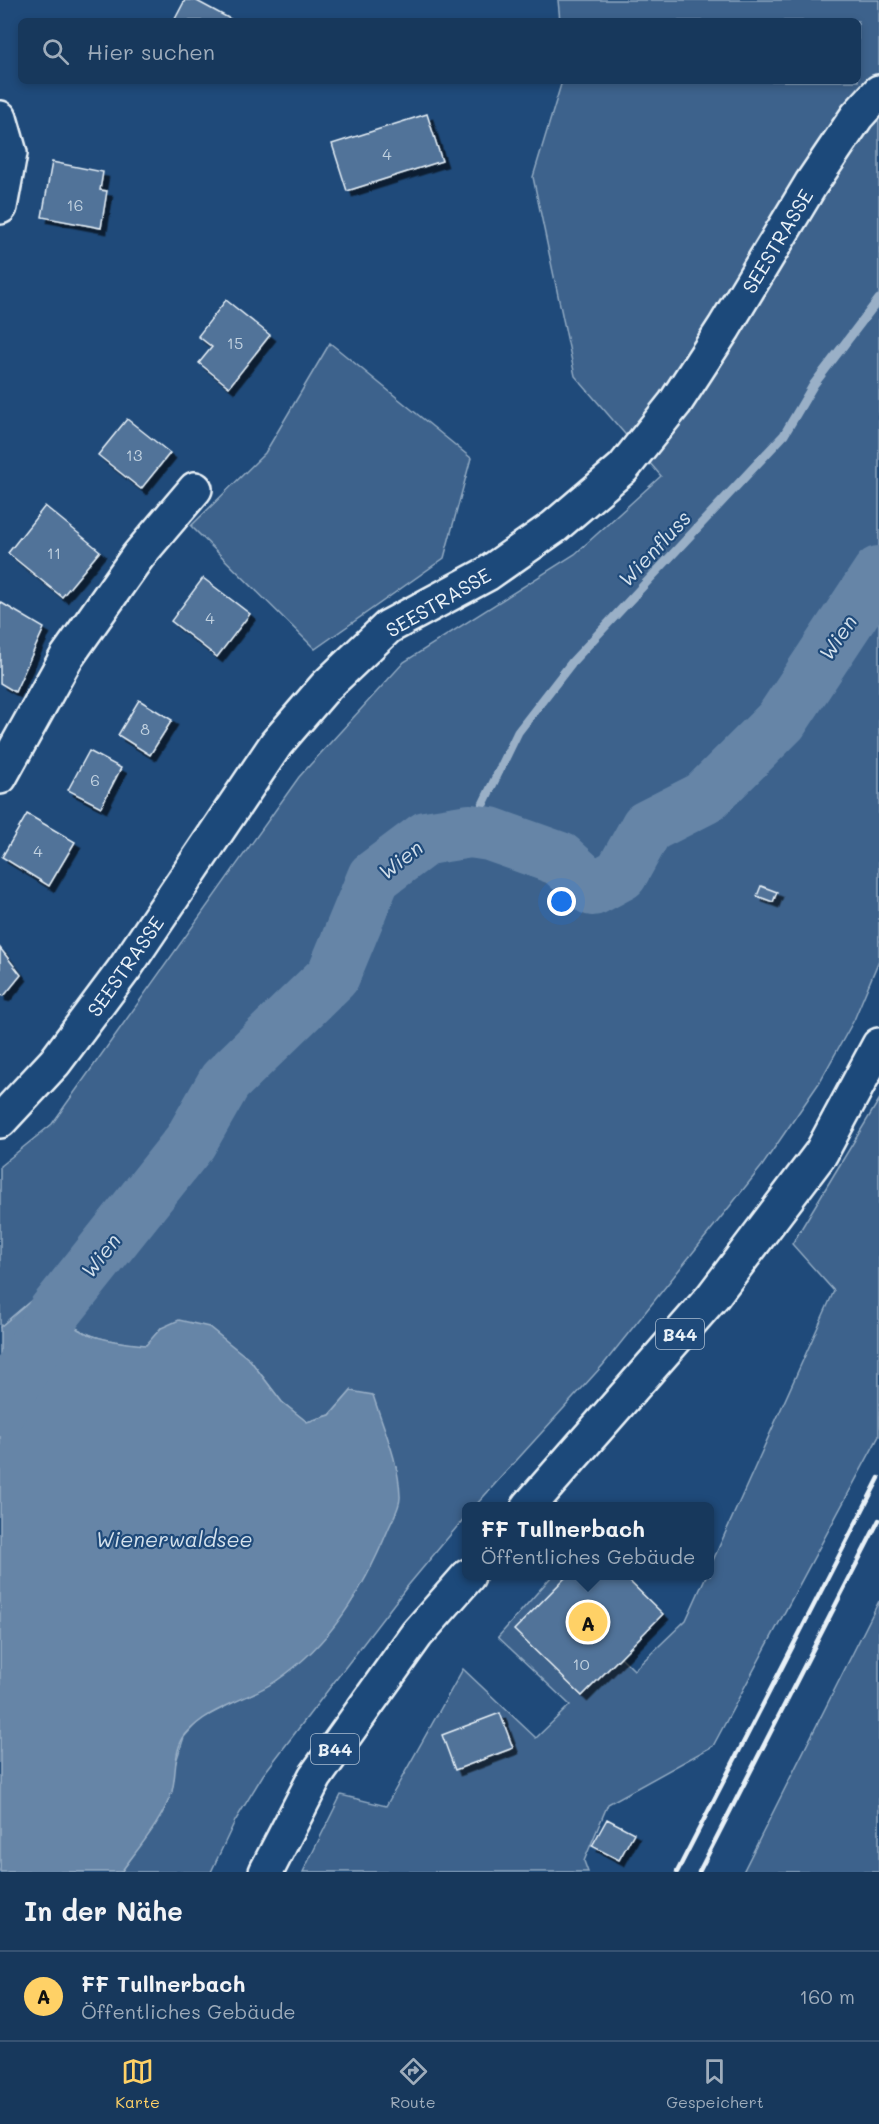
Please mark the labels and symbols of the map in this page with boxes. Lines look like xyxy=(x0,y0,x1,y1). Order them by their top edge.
house number: 4 xyxy=(382,143,392,164)
street label: SEESTRASSE xyxy=(736,184,818,298)
house number: 16 xyxy=(67,194,83,215)
house number: 15 xyxy=(227,332,243,353)
house number: 13 xyxy=(126,444,142,465)
water label: Wienfluss xyxy=(612,504,696,592)
house number: 11 xyxy=(47,542,61,563)
street label: SEESTRASSE xyxy=(381,561,495,643)
house number: 4 xyxy=(205,607,215,628)
water label: Wien xyxy=(812,609,862,665)
house number: 8 xyxy=(140,718,150,739)
house number: 6 xyxy=(90,769,100,790)
water label: Wien xyxy=(372,833,428,885)
house number: 4 xyxy=(33,840,43,861)
your location xyxy=(547,887,576,916)
street label: SEESTRASSE xyxy=(81,911,169,1021)
water label: Wien xyxy=(74,1227,126,1283)
road number: B44 xyxy=(656,1319,704,1349)
water label: Wienerwaldsee xyxy=(95,1525,253,1552)
pin: A xyxy=(568,1600,608,1644)
house number: 10 xyxy=(572,1653,590,1674)
road number: B44 xyxy=(311,1734,359,1764)

